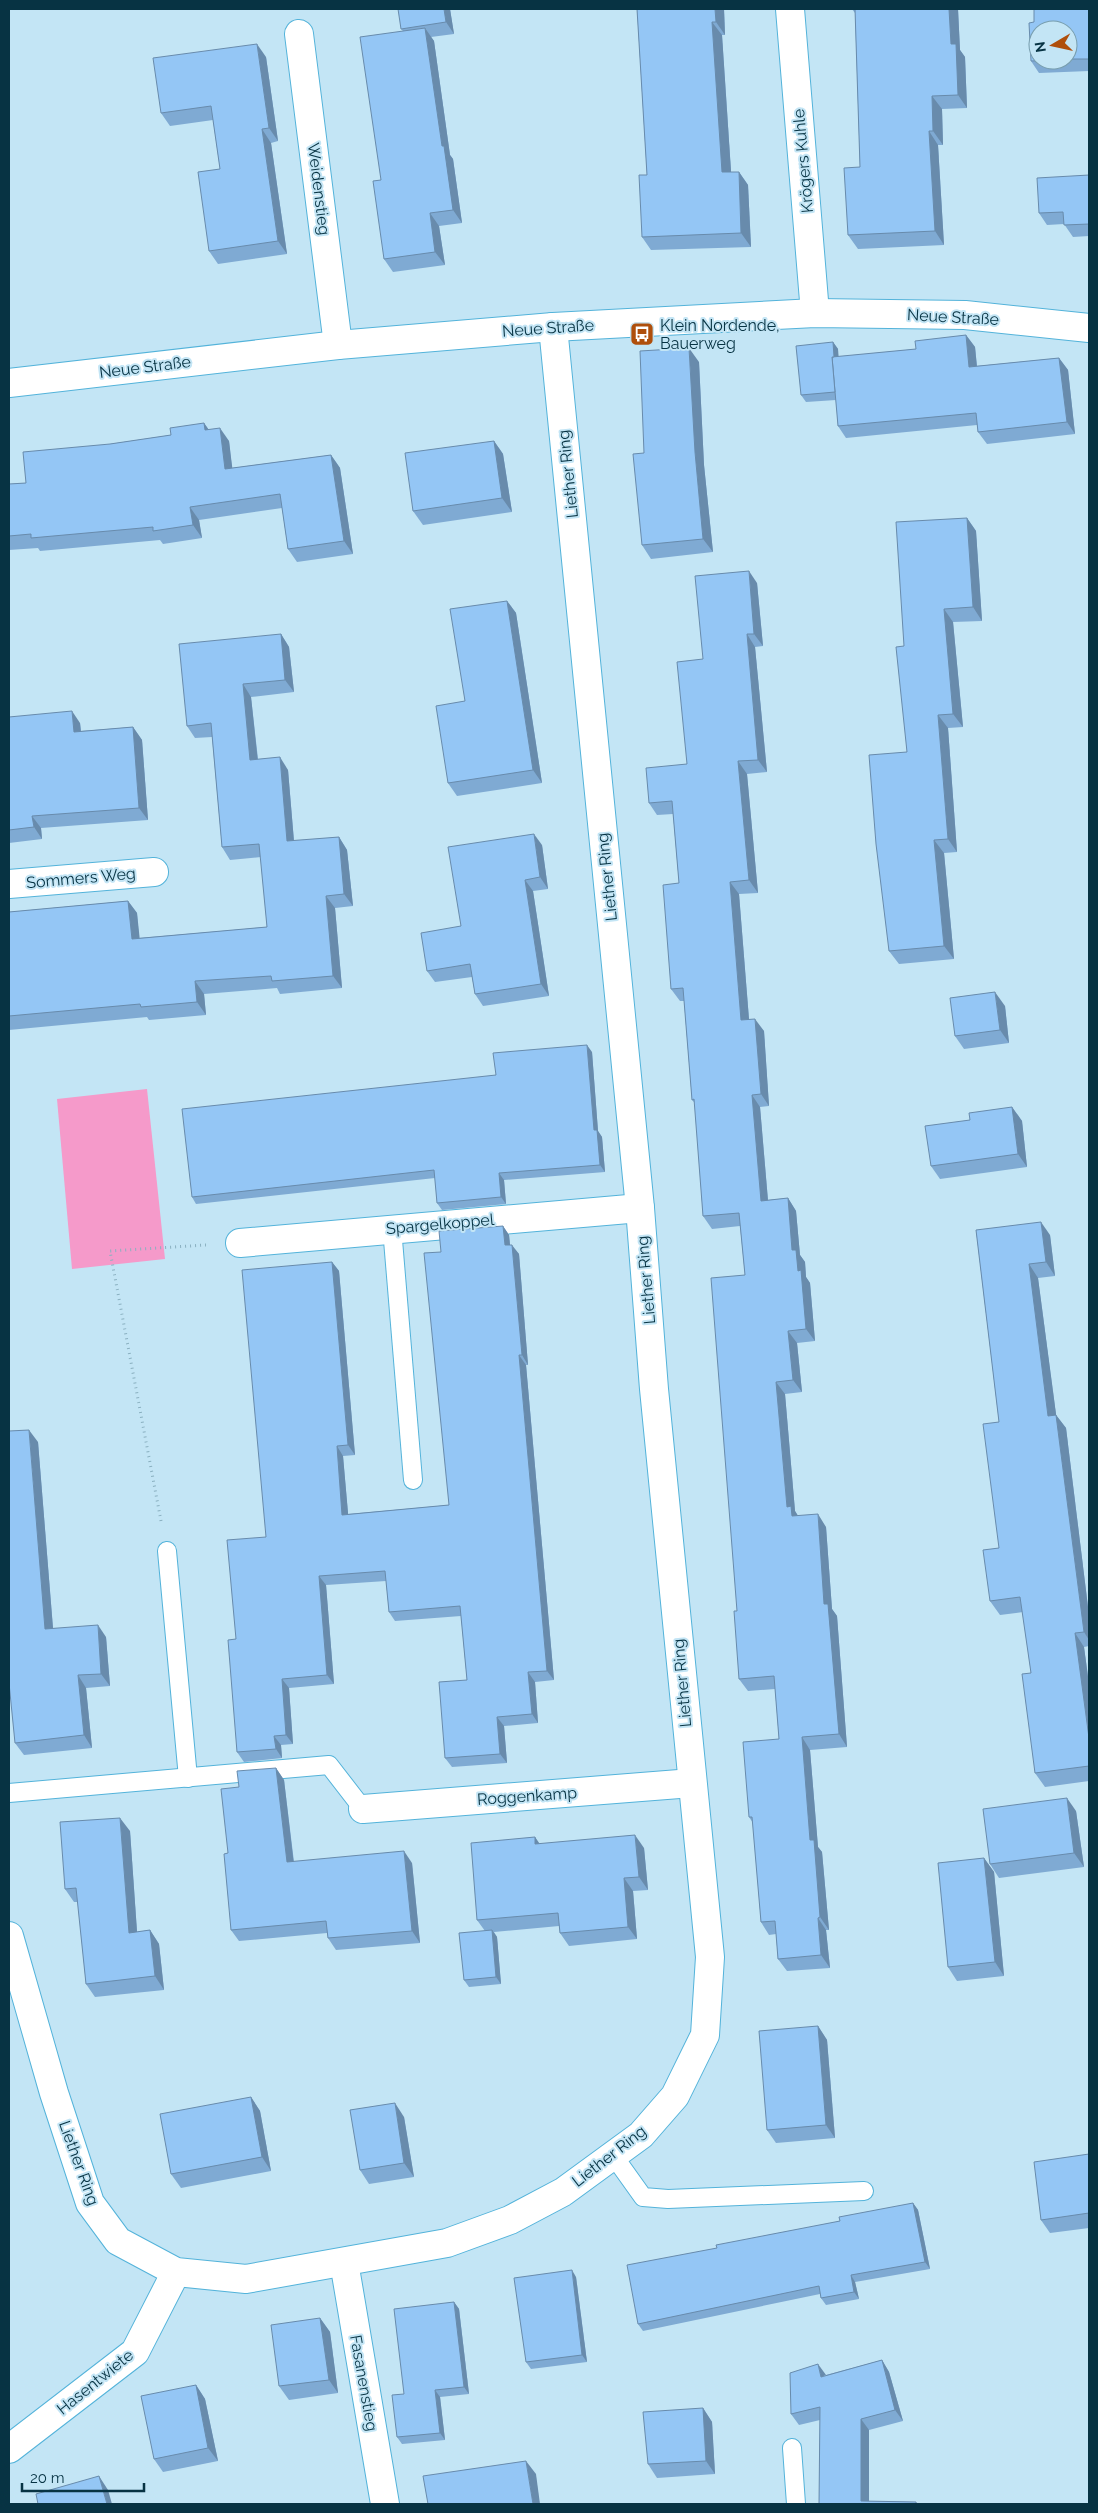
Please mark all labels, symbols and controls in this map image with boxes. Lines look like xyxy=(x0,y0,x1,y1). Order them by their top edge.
north arrow xyxy=(1028,20,1078,70)
text: N xyxy=(1031,41,1049,54)
street label: Krögers Kuhle xyxy=(789,108,817,214)
street label: Weidenstieg xyxy=(304,142,334,236)
street label: Neue Straße xyxy=(907,305,999,329)
street label: Neue Straße xyxy=(501,315,595,341)
place label: Klein Nordende, Bauerweg xyxy=(660,316,780,353)
bus stop icon: Klein Nordende, Bauerweg xyxy=(629,321,655,347)
street label: Neue Straße xyxy=(98,352,192,382)
street label: Liether Ring xyxy=(554,429,582,519)
street label: Liether Ring xyxy=(593,832,621,922)
street label: Sommers Weg xyxy=(25,864,137,892)
street label: Spargelkoppel xyxy=(385,1210,495,1238)
street label: Liether Ring xyxy=(633,1235,659,1325)
street label: Liether Ring xyxy=(669,1638,695,1728)
street label: Roggenkamp xyxy=(476,1783,578,1809)
street label: Liether Ring xyxy=(55,2118,103,2208)
street label: Liether Ring xyxy=(568,2121,650,2191)
street label: Fasanenstieg xyxy=(346,2333,382,2433)
street label: Hasentwiete xyxy=(53,2345,137,2419)
scale bar xyxy=(22,2460,145,2492)
text: 20 m xyxy=(30,2469,65,2487)

